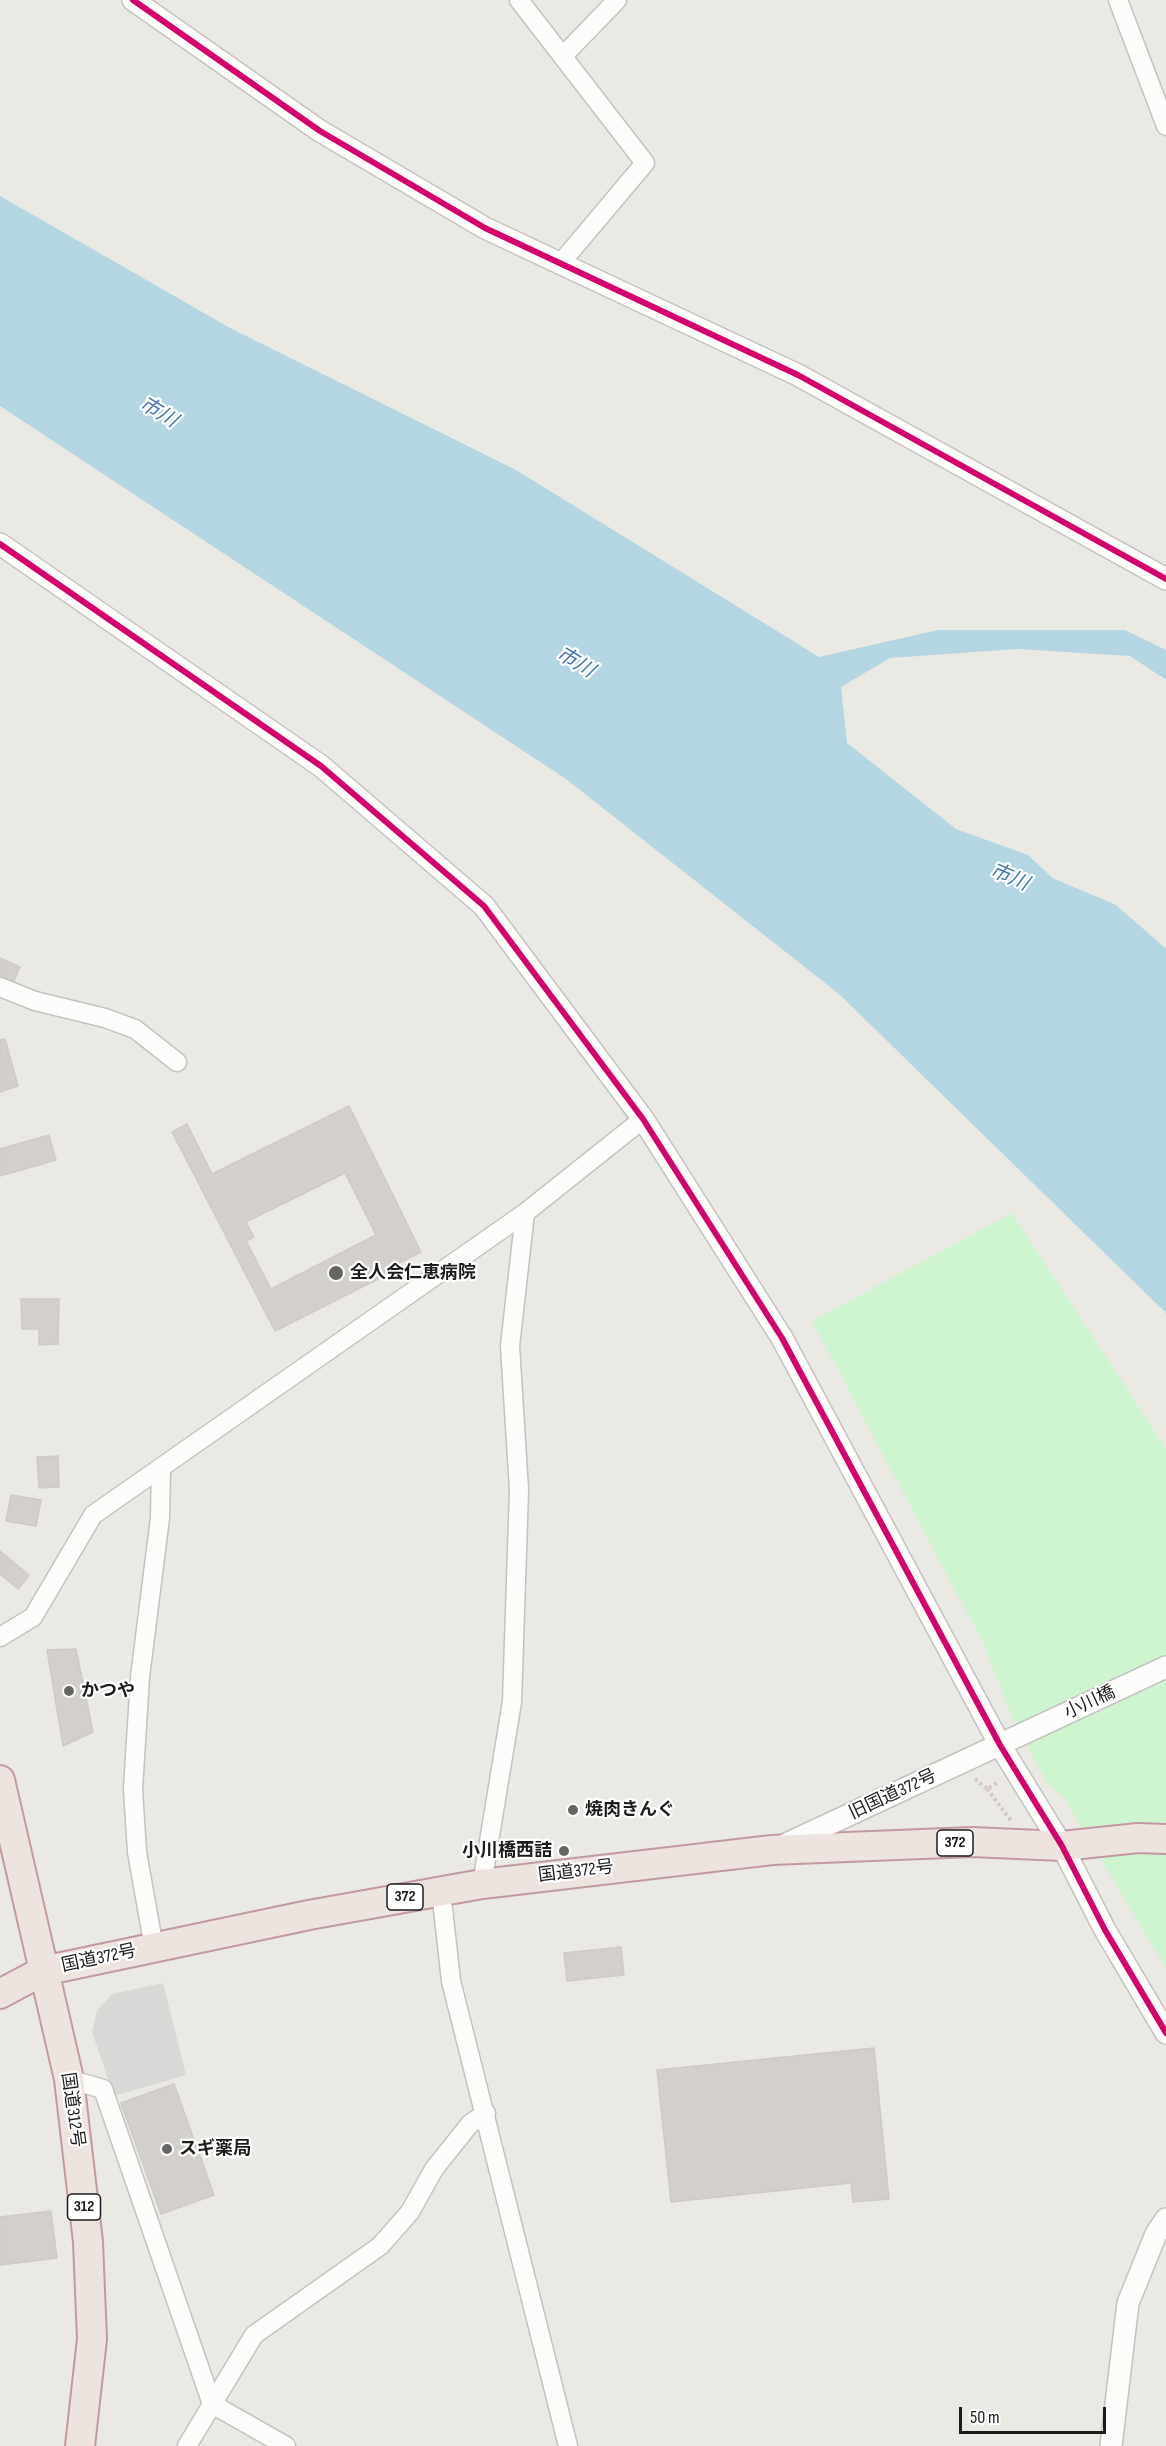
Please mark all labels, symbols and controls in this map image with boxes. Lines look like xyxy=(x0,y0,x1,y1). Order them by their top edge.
water label: 市川 xyxy=(135,392,181,434)
water label: 市川 xyxy=(552,642,598,684)
water label: 市川 xyxy=(986,859,1032,897)
place label: 全人会仁恵病院 xyxy=(350,1262,476,1284)
marker: 全人会仁恵病院 xyxy=(327,1264,345,1282)
place label: かつや xyxy=(81,1680,135,1702)
street label: 小川橋 xyxy=(1061,1682,1119,1724)
marker: かつや xyxy=(62,1684,76,1698)
street label: 旧国道372号 xyxy=(846,1765,940,1825)
place label: 焼肉きんぐ xyxy=(585,1799,675,1821)
marker: 焼肉きんぐ xyxy=(566,1803,580,1817)
road number: 372 xyxy=(937,1830,973,1856)
place label: 小川橋西詰 xyxy=(462,1840,552,1862)
marker: 小川橋西詰 xyxy=(557,1844,571,1858)
street label: 国道372号 xyxy=(537,1857,615,1887)
road number: 372 xyxy=(387,1884,423,1910)
street label: 国道372号 xyxy=(60,1941,138,1977)
street label: 国道312号 xyxy=(56,2071,88,2149)
place label: スギ薬局 xyxy=(179,2138,251,2160)
marker: スギ薬局 xyxy=(160,2142,174,2156)
road number: 312 xyxy=(68,2194,100,2220)
scale bar xyxy=(962,2395,1109,2433)
text: 50 m xyxy=(970,2407,1000,2428)

